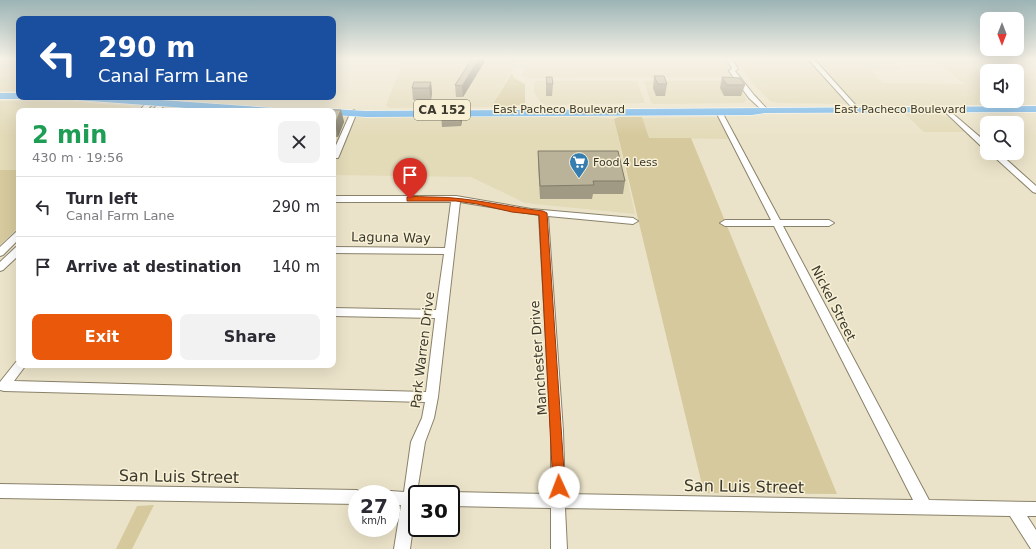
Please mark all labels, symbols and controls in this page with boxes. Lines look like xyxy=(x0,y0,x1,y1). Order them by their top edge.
north arrow xyxy=(980,12,1024,56)
map controls xyxy=(980,12,1024,160)
text: 290 m xyxy=(98,31,195,64)
icon: left xyxy=(32,32,84,84)
button: sound xyxy=(980,64,1024,108)
text: Canal Farm Lane xyxy=(98,65,248,86)
road number: CA 152 xyxy=(414,100,470,120)
street label: East Pacheco Boulevard xyxy=(493,103,625,116)
street label: East Pacheco Boulevard xyxy=(834,103,966,116)
button: search xyxy=(980,116,1024,160)
text: 2 min xyxy=(32,121,107,149)
button: close xyxy=(278,121,320,163)
text: 430 m · 19:56 xyxy=(32,150,123,165)
supermarket icon: Food 4 Less xyxy=(568,151,590,179)
place label: Food 4 Less xyxy=(593,156,658,169)
pin xyxy=(393,158,427,199)
icon: arrive xyxy=(399,164,421,186)
text: Turn left xyxy=(66,190,138,208)
icon: left xyxy=(32,196,54,218)
text: 290 m xyxy=(272,198,320,216)
text: Canal Farm Lane xyxy=(66,208,175,223)
street label: Laguna Way xyxy=(351,229,431,246)
icon: arrive xyxy=(32,256,54,278)
text: Arrive at destination xyxy=(66,258,241,276)
text: 140 m xyxy=(272,258,320,276)
street label: Nickel Street xyxy=(808,263,859,344)
street label: Park Warren Drive xyxy=(408,291,437,409)
street label: Manchester Drive xyxy=(527,300,550,416)
button: Exit xyxy=(32,314,172,360)
button: Share xyxy=(180,314,320,360)
street label: San Luis Street xyxy=(119,466,239,487)
position arrow xyxy=(538,466,580,508)
street label: San Luis Street xyxy=(684,476,804,497)
speed limit sign: 30 xyxy=(408,485,460,537)
text: 27 xyxy=(360,494,388,518)
text: km/h xyxy=(361,515,387,526)

